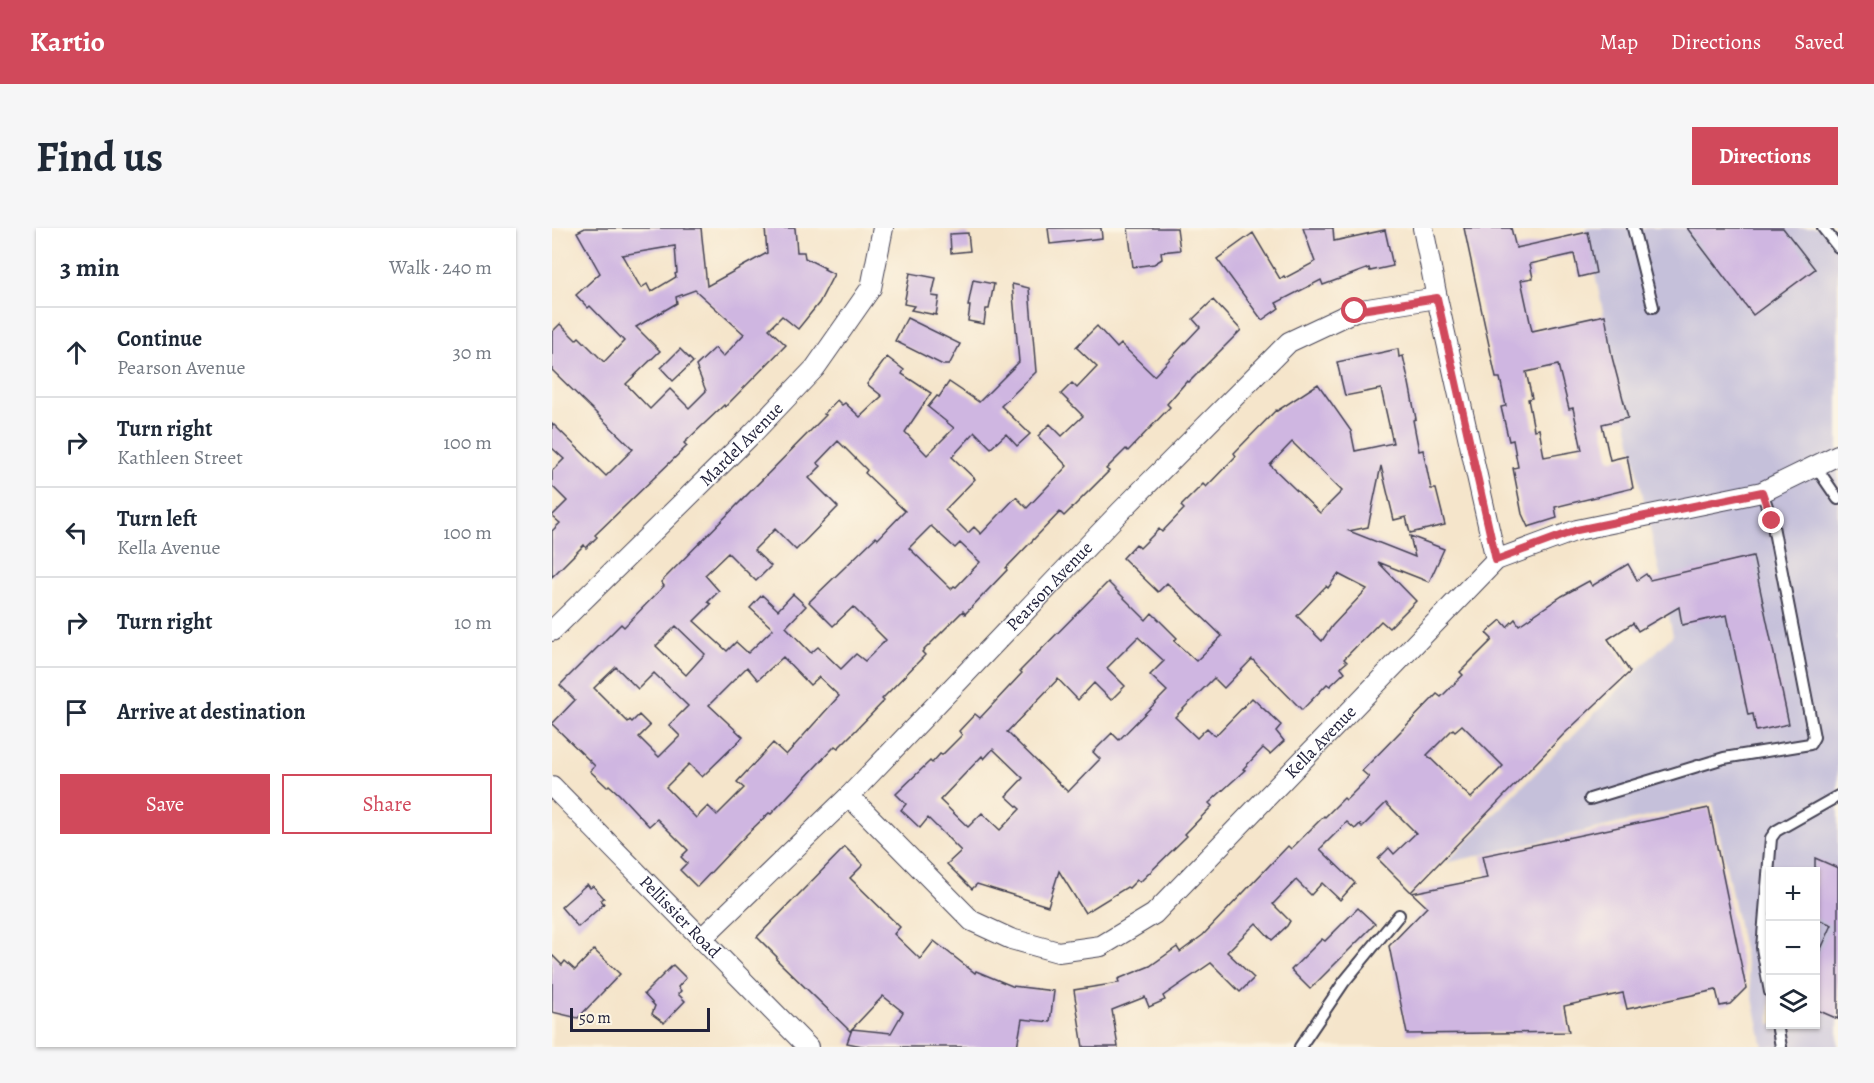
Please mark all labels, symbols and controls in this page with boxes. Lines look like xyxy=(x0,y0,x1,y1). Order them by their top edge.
text: Kartio xyxy=(30,23,105,61)
text: Map xyxy=(1600,28,1638,56)
text: Directions xyxy=(1671,28,1761,56)
text: Saved xyxy=(1794,28,1844,56)
button: Directions xyxy=(1692,127,1838,185)
text: Find us xyxy=(36,128,163,185)
text: 3 min xyxy=(60,250,120,285)
text: Walk · 240 m xyxy=(389,254,492,281)
route start xyxy=(1341,297,1367,323)
text: Continue xyxy=(117,324,202,354)
icon: ahead xyxy=(60,336,93,369)
text: 30 m xyxy=(452,339,492,366)
text: Pearson Avenue xyxy=(117,354,246,381)
street label: Mardel Avenue xyxy=(694,397,788,491)
text: Turn right xyxy=(117,414,213,444)
icon: right xyxy=(60,426,93,459)
text: 100 m xyxy=(443,429,492,456)
text: Kathleen Street xyxy=(117,444,243,471)
text: Turn left xyxy=(117,504,197,534)
route end xyxy=(1758,507,1784,533)
icon: left xyxy=(60,516,93,549)
text: 100 m xyxy=(443,519,492,546)
text: Kella Avenue xyxy=(117,534,221,561)
street label: Pearson Avenue xyxy=(1001,536,1098,636)
icon: right xyxy=(60,606,93,639)
text: Turn right xyxy=(117,607,213,637)
text: 10 m xyxy=(454,609,492,636)
icon: arrive xyxy=(60,696,93,729)
text: Arrive at destination xyxy=(117,697,306,727)
street label: Kella Avenue xyxy=(1279,700,1362,784)
button: Save xyxy=(60,774,270,834)
button: Share xyxy=(282,774,492,834)
map controls xyxy=(1766,867,1820,1029)
button: + xyxy=(1766,867,1820,921)
street label: Pellissier Road xyxy=(634,870,726,963)
button: − xyxy=(1766,921,1820,975)
button: layers xyxy=(1766,975,1820,1029)
scale bar xyxy=(570,1005,710,1032)
text: 50 m xyxy=(579,1007,611,1029)

